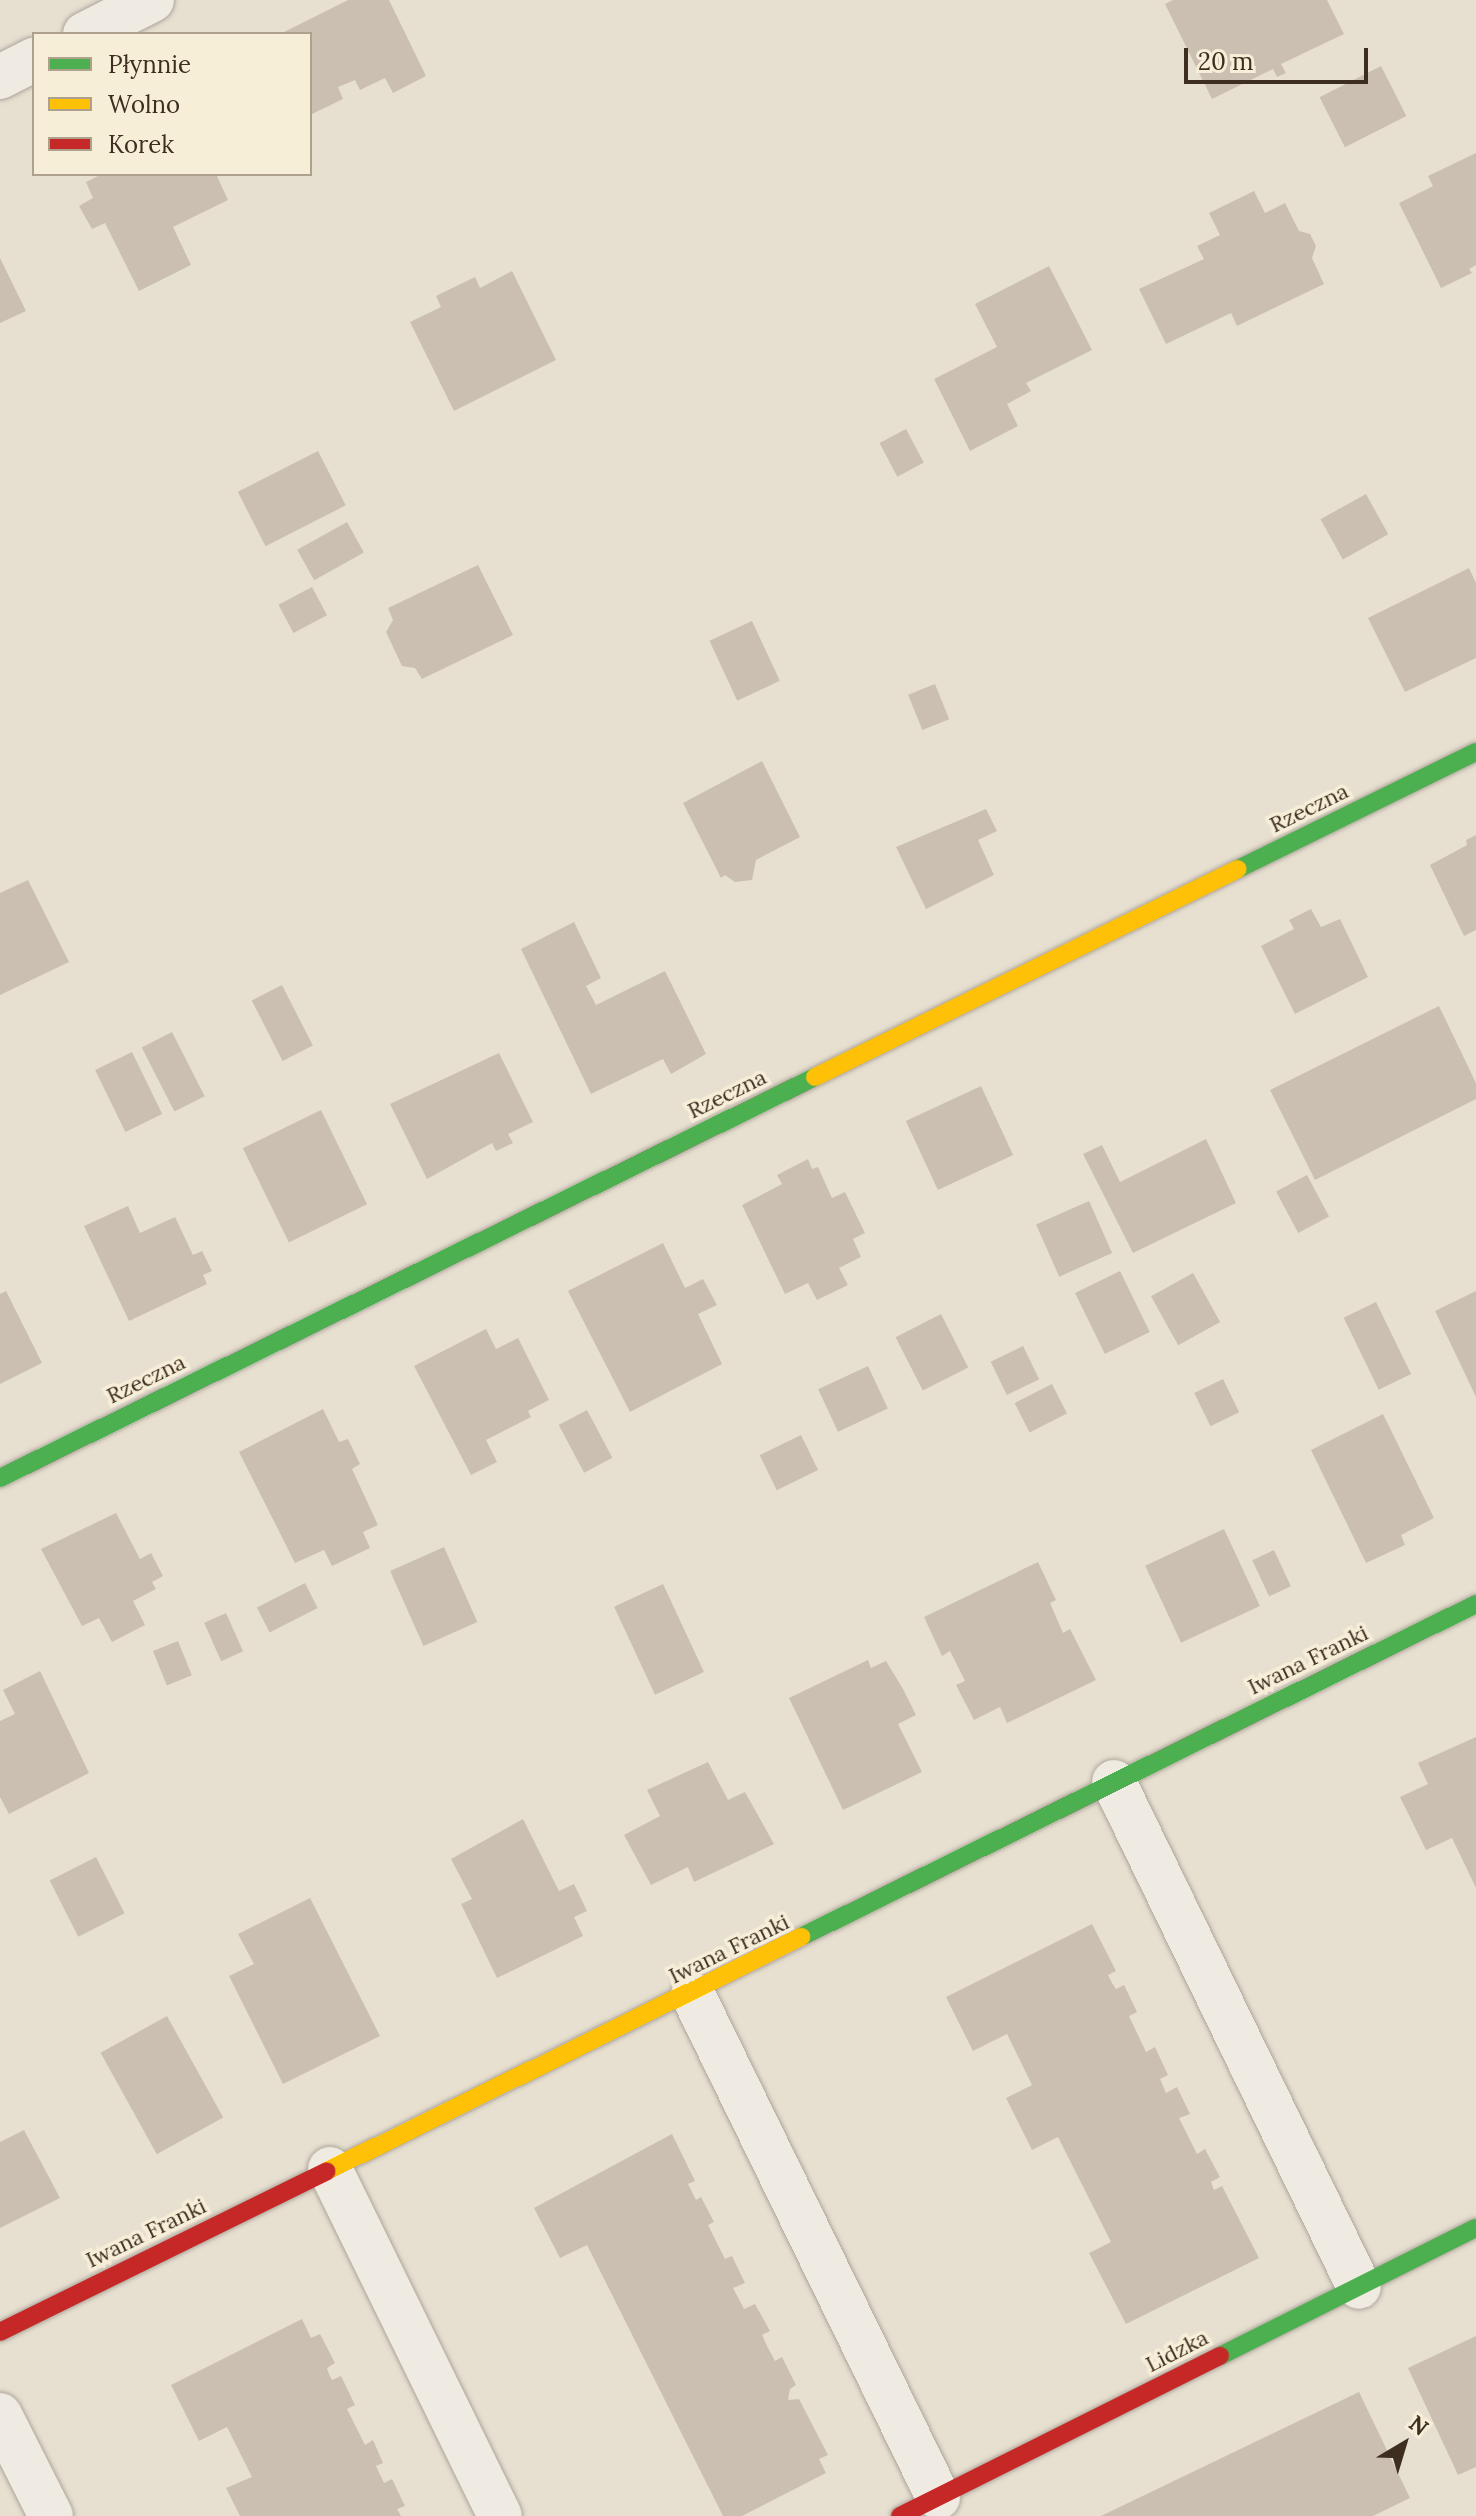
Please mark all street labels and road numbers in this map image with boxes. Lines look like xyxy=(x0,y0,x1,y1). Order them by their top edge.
street label: Rzeczna xyxy=(1265,778,1353,838)
street label: Rzeczna xyxy=(683,1064,771,1124)
street label: Rzeczna xyxy=(102,1349,190,1409)
street label: Iwana Franki xyxy=(1244,1620,1372,1700)
street label: Iwana Franki xyxy=(665,1909,793,1989)
street label: Iwana Franki xyxy=(82,2193,210,2273)
street label: Lidzka xyxy=(1141,2324,1213,2378)

